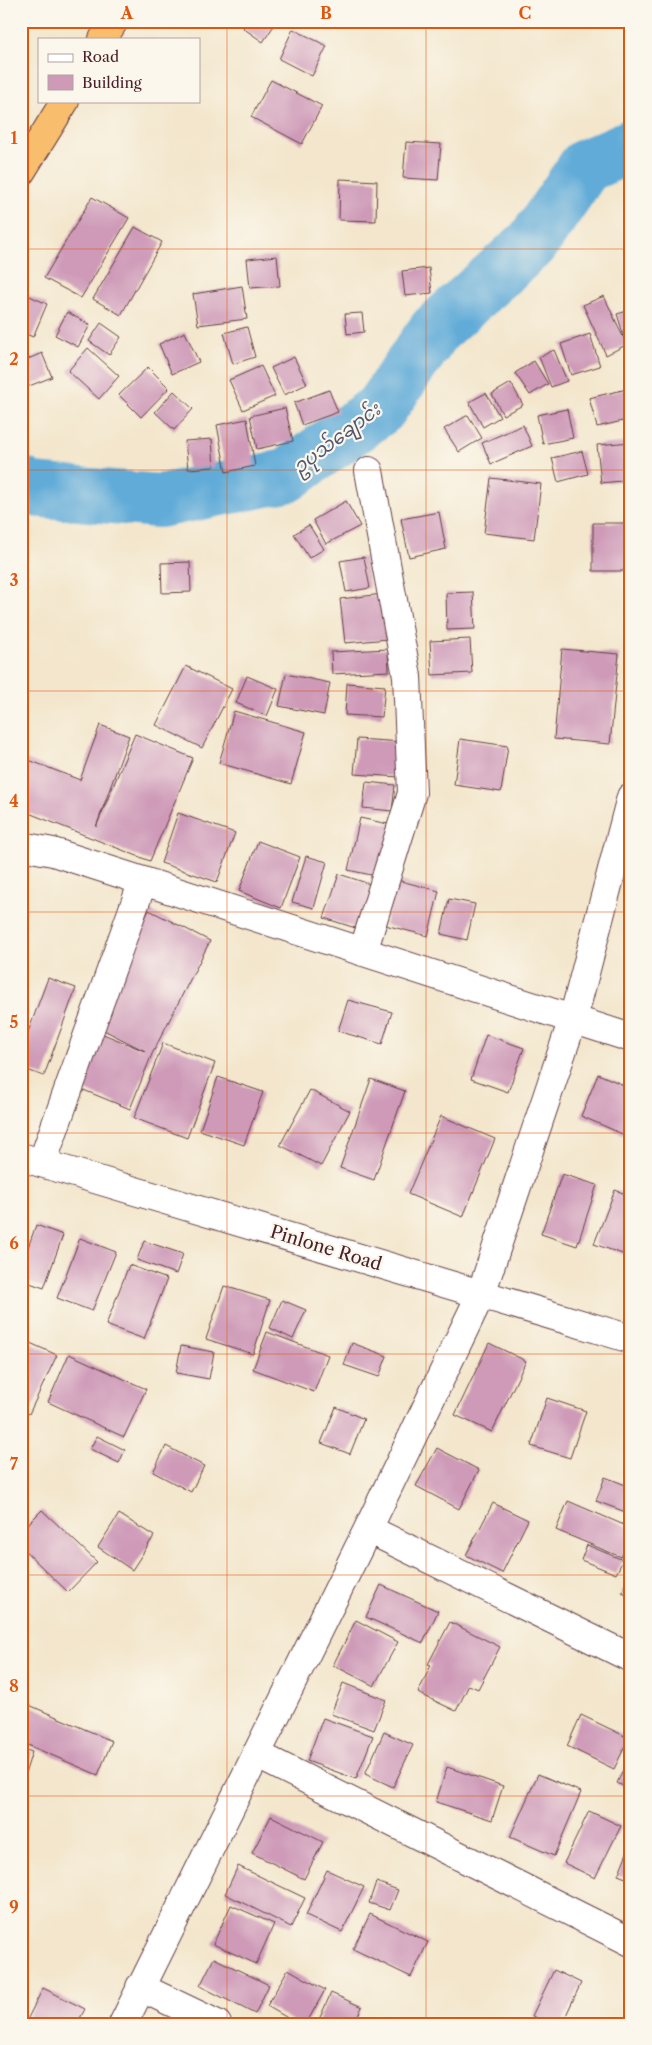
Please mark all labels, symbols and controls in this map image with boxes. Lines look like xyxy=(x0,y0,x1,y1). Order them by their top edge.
text: A xyxy=(120,3,134,23)
text: B xyxy=(320,3,332,23)
text: C xyxy=(519,3,531,23)
legend xyxy=(38,38,200,102)
text: Road xyxy=(82,47,119,66)
text: Building xyxy=(82,73,142,92)
text: 1 xyxy=(10,128,18,148)
text: 2 xyxy=(9,349,19,369)
water label: ဥပုသ်ချောင်း xyxy=(287,396,388,482)
text: 3 xyxy=(9,570,19,590)
text: 4 xyxy=(9,791,19,811)
text: 5 xyxy=(10,1012,19,1032)
street label: Pinlone Road xyxy=(267,1221,385,1275)
text: 6 xyxy=(9,1233,19,1253)
text: 7 xyxy=(10,1454,19,1474)
text: 8 xyxy=(9,1676,19,1696)
text: 9 xyxy=(9,1897,19,1917)

